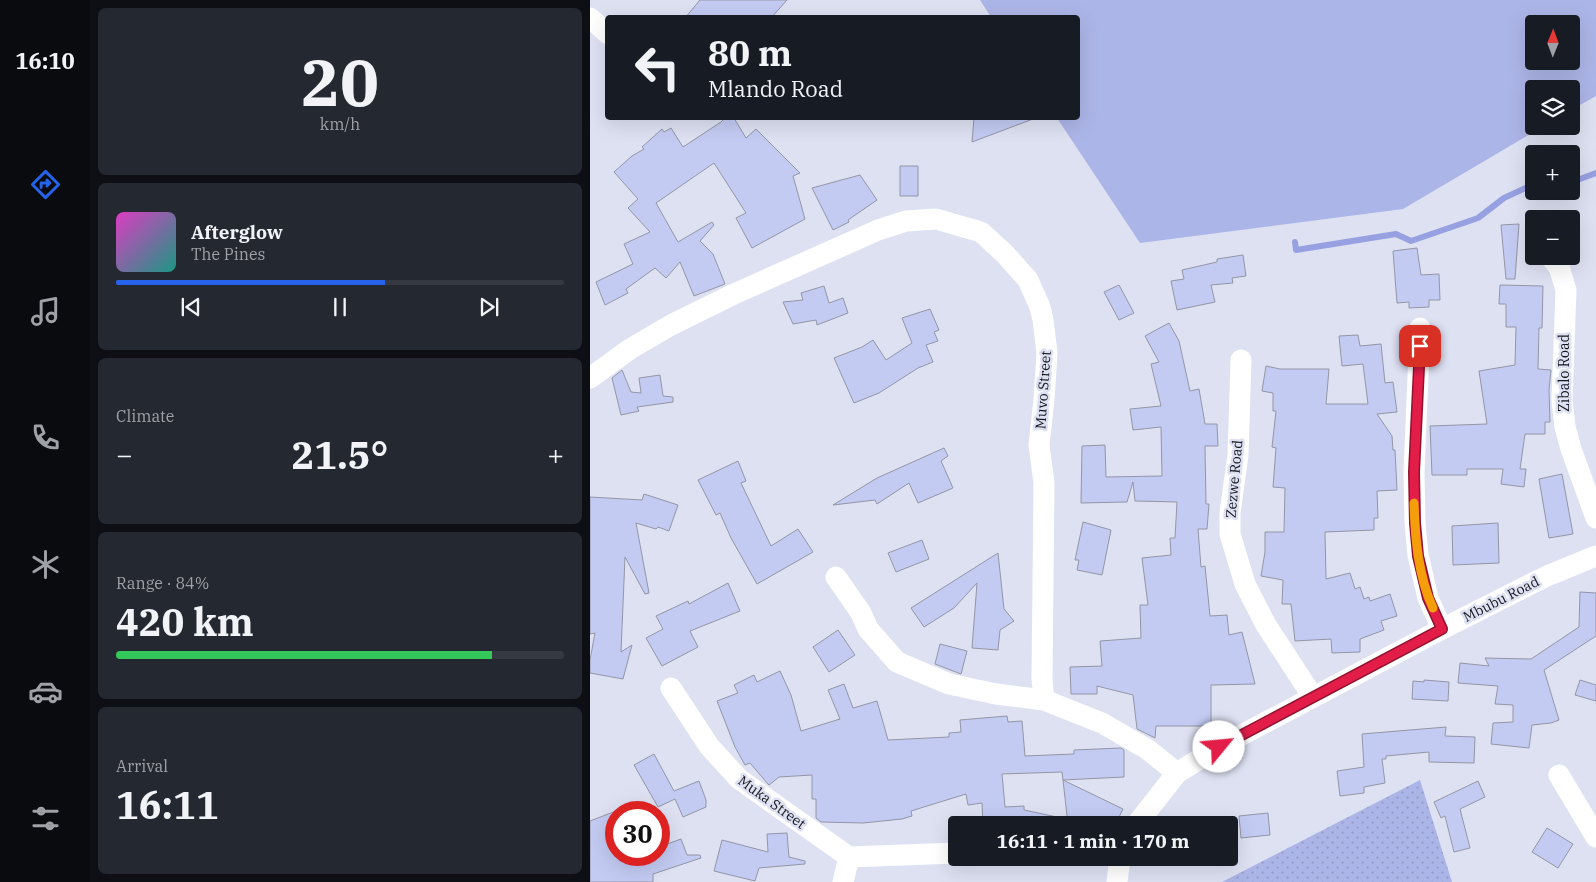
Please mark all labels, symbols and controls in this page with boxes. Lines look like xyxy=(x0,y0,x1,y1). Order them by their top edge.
north arrow xyxy=(1525,15,1580,70)
map controls xyxy=(1525,15,1580,265)
text: 80 m xyxy=(708,30,792,76)
icon: left xyxy=(625,35,690,100)
text: 20 xyxy=(301,39,379,124)
text: 16:10 xyxy=(15,46,75,75)
text: Mlando Road xyxy=(708,74,843,103)
button: layers xyxy=(1525,80,1580,135)
text: km/h xyxy=(320,114,360,134)
button: + xyxy=(1525,145,1580,200)
icon: directions xyxy=(28,167,63,202)
button: − xyxy=(1525,210,1580,265)
text: Afterglow xyxy=(191,220,283,244)
text: The Pines xyxy=(191,244,265,264)
icon: previous xyxy=(177,293,205,321)
icon: pause xyxy=(326,293,354,321)
icon: next xyxy=(475,293,503,321)
icon: music xyxy=(28,294,63,329)
pin xyxy=(1399,325,1441,367)
icon: arrive xyxy=(1406,332,1434,360)
street label: Zibalo Road xyxy=(1555,333,1573,412)
street label: Muvo Street xyxy=(1031,350,1055,430)
text: Climate xyxy=(116,406,174,426)
icon: phone xyxy=(28,420,63,455)
text: 21.5° xyxy=(292,430,388,479)
text: − xyxy=(116,436,133,473)
text: + xyxy=(547,436,564,473)
street label: Zezwe Road xyxy=(1222,439,1246,519)
icon: climate xyxy=(28,547,63,582)
street label: Mbubu Road xyxy=(1460,572,1542,626)
text: Range · 84% xyxy=(116,573,209,593)
text: 420 km xyxy=(116,597,254,646)
icon: car xyxy=(28,674,63,709)
position arrow xyxy=(1192,720,1244,772)
text: Arrival xyxy=(116,756,168,776)
street label: Muka Street xyxy=(735,771,809,833)
text: 16:11 xyxy=(116,780,219,829)
icon: filters xyxy=(28,801,63,836)
speed limit sign: 30 xyxy=(605,801,670,866)
text: 16:11 · 1 min · 170 m xyxy=(997,829,1189,853)

